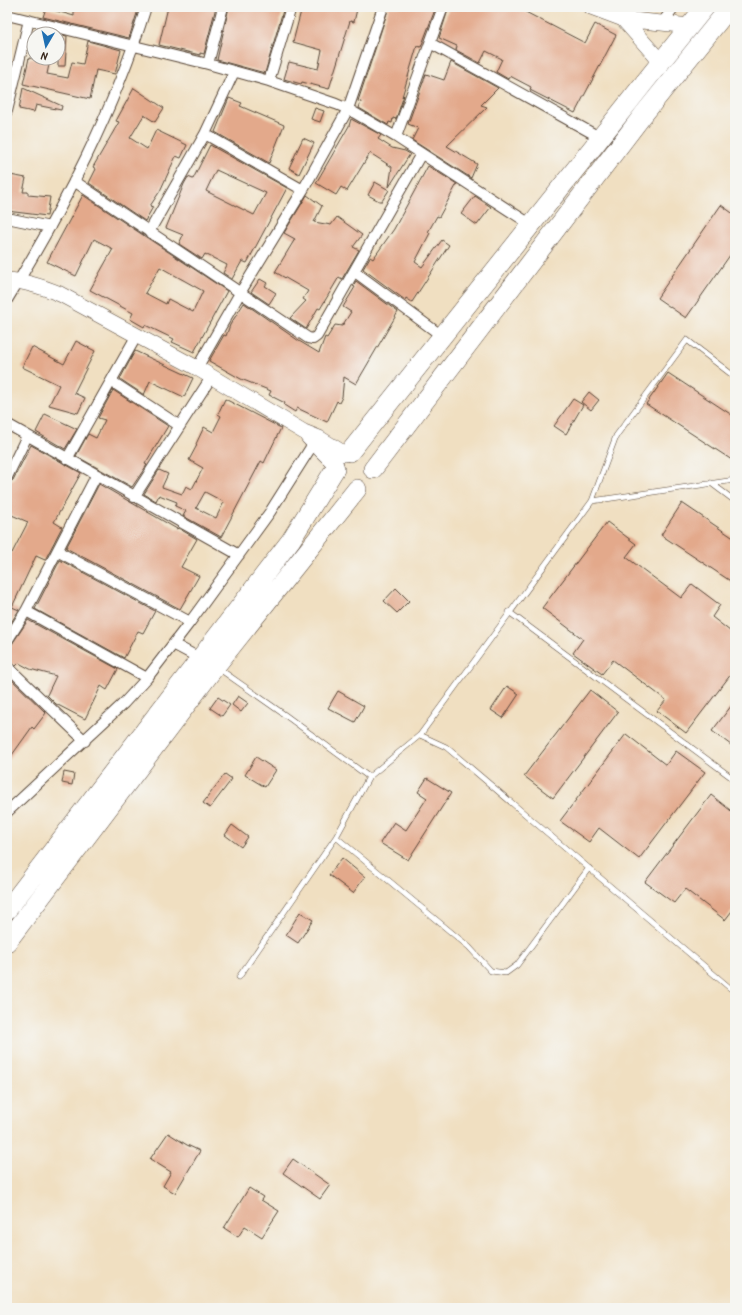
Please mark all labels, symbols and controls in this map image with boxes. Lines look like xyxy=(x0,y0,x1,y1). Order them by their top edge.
north arrow xyxy=(26,26,66,66)
text: N xyxy=(40,45,49,64)

